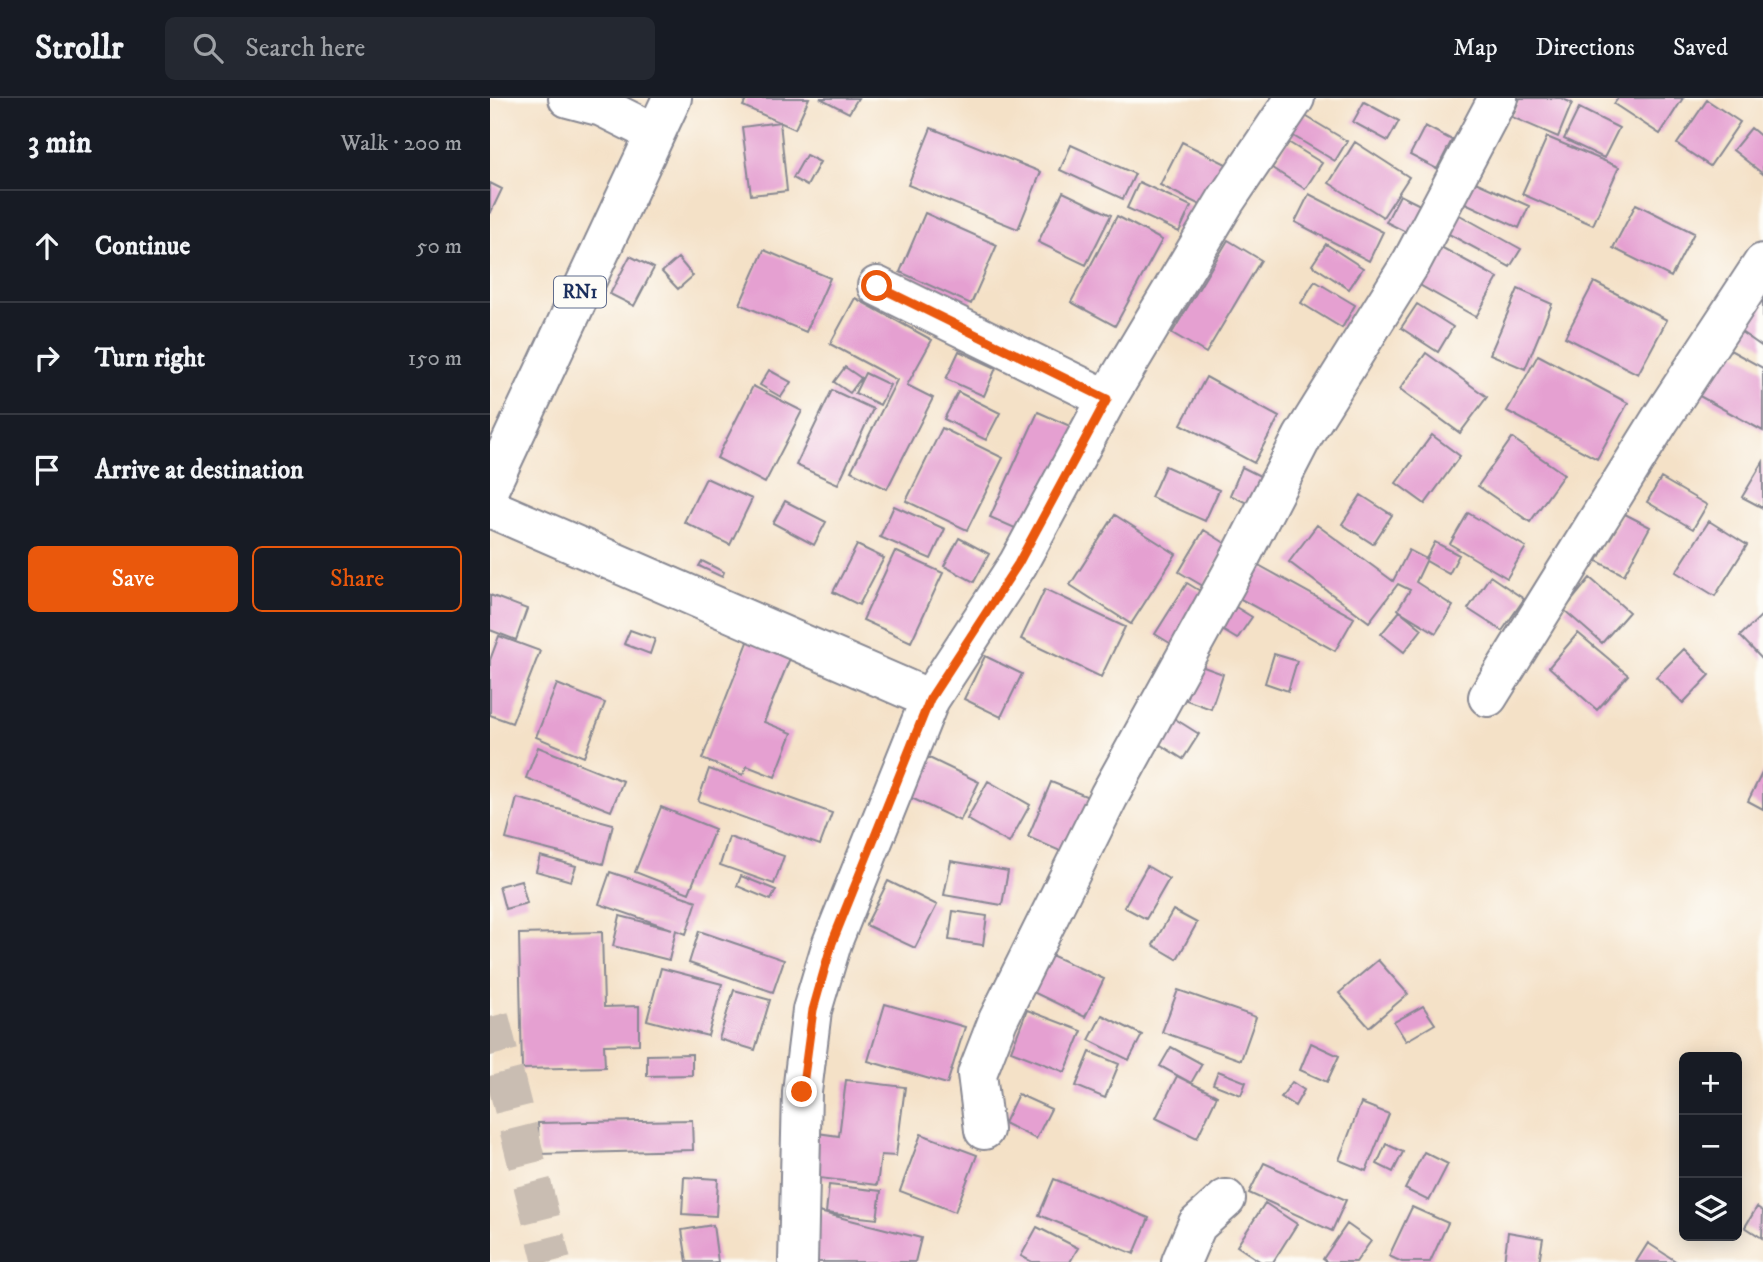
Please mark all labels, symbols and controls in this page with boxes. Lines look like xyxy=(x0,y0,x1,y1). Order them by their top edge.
search box xyxy=(165,17,655,80)
text: Strollr xyxy=(35,28,123,69)
icon: search xyxy=(189,29,227,67)
text: Search here xyxy=(245,32,365,65)
text: Map xyxy=(1453,33,1498,63)
text: Directions xyxy=(1536,33,1635,63)
text: Saved xyxy=(1673,33,1728,63)
text: 3 min xyxy=(28,125,92,162)
text: Walk · 200 m xyxy=(341,129,462,158)
icon: ahead xyxy=(28,227,66,265)
text: Continue xyxy=(95,230,190,263)
text: 50 m xyxy=(416,232,462,261)
route start xyxy=(861,270,892,301)
road number: RN1 xyxy=(554,276,606,308)
icon: right xyxy=(28,339,66,377)
text: Turn right xyxy=(95,342,205,375)
text: 150 m xyxy=(408,344,462,373)
icon: arrive xyxy=(28,451,66,489)
text: Arrive at destination xyxy=(95,454,304,487)
button: Save xyxy=(28,546,238,612)
button: Share xyxy=(252,546,462,612)
map controls xyxy=(1679,1052,1742,1241)
button: + xyxy=(1679,1052,1742,1115)
route end xyxy=(786,1076,817,1107)
button: − xyxy=(1679,1115,1742,1178)
button: layers xyxy=(1679,1178,1742,1241)

